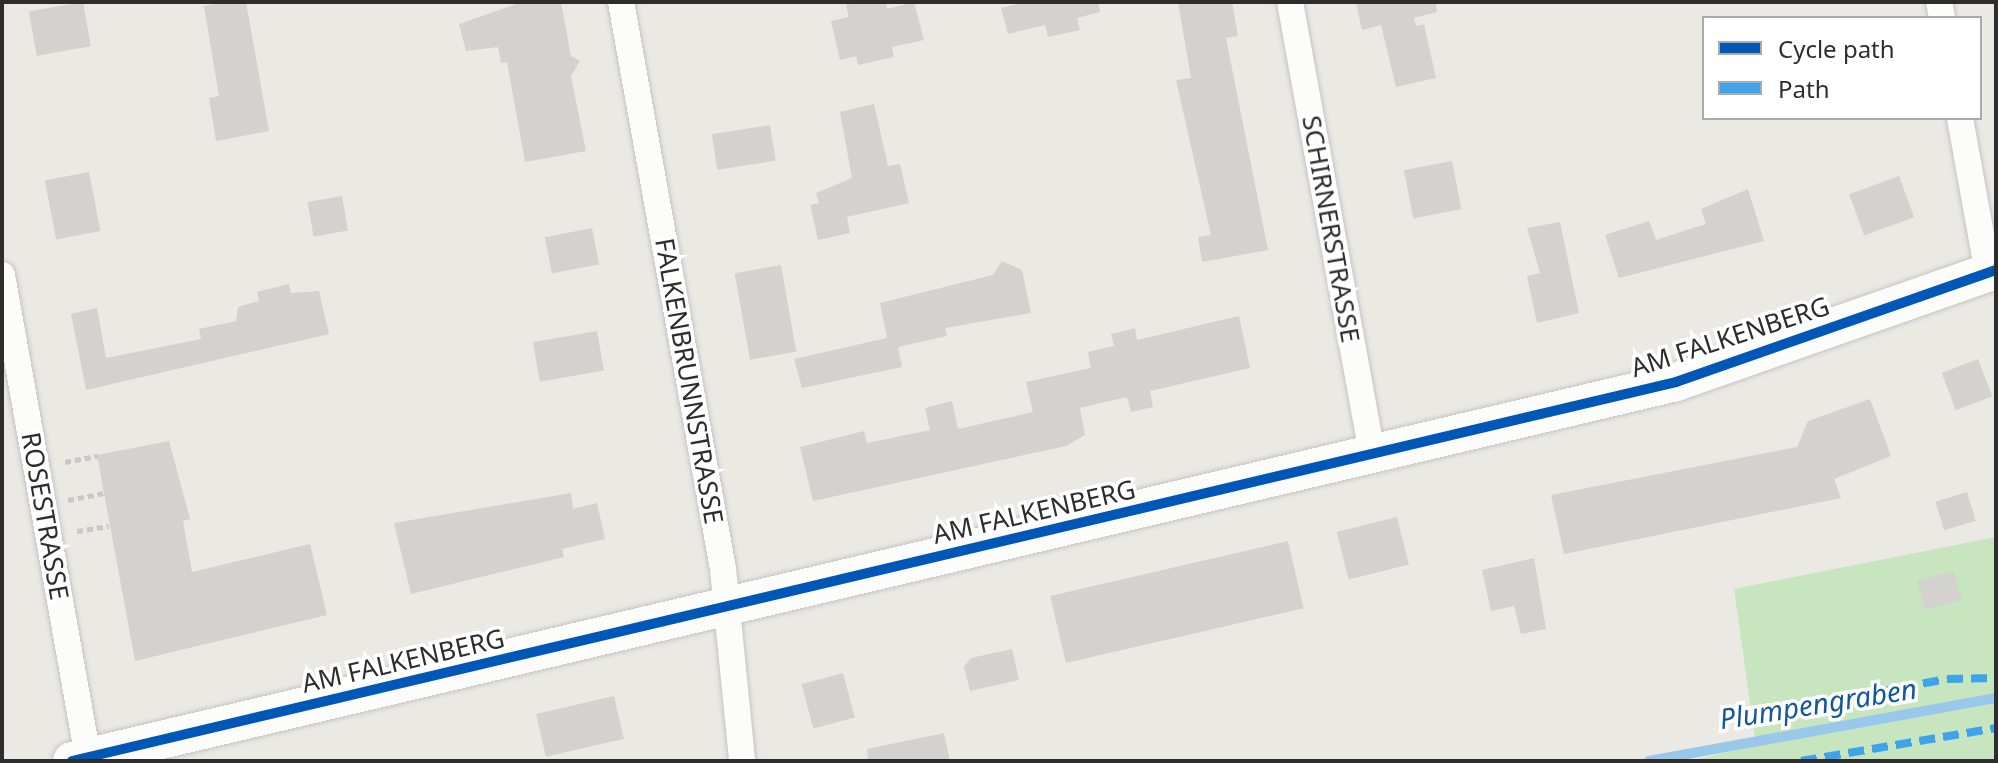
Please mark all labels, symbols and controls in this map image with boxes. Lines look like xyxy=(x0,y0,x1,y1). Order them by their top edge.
legend xyxy=(1702,16,1982,120)
text: Cycle path xyxy=(1778,32,1895,65)
text: Path xyxy=(1778,72,1829,105)
street label: SCHIRNERSTRASSE xyxy=(1296,113,1366,345)
street label: FALKENBRUNNSTRASSE xyxy=(648,236,730,526)
street label: AM FALKENBERG xyxy=(1627,290,1833,384)
street label: ROSESTRASSE xyxy=(15,430,75,602)
street label: AM FALKENBERG xyxy=(930,474,1138,550)
street label: AM FALKENBERG xyxy=(299,623,507,699)
water label: Plumpengraben xyxy=(1717,671,1919,735)

